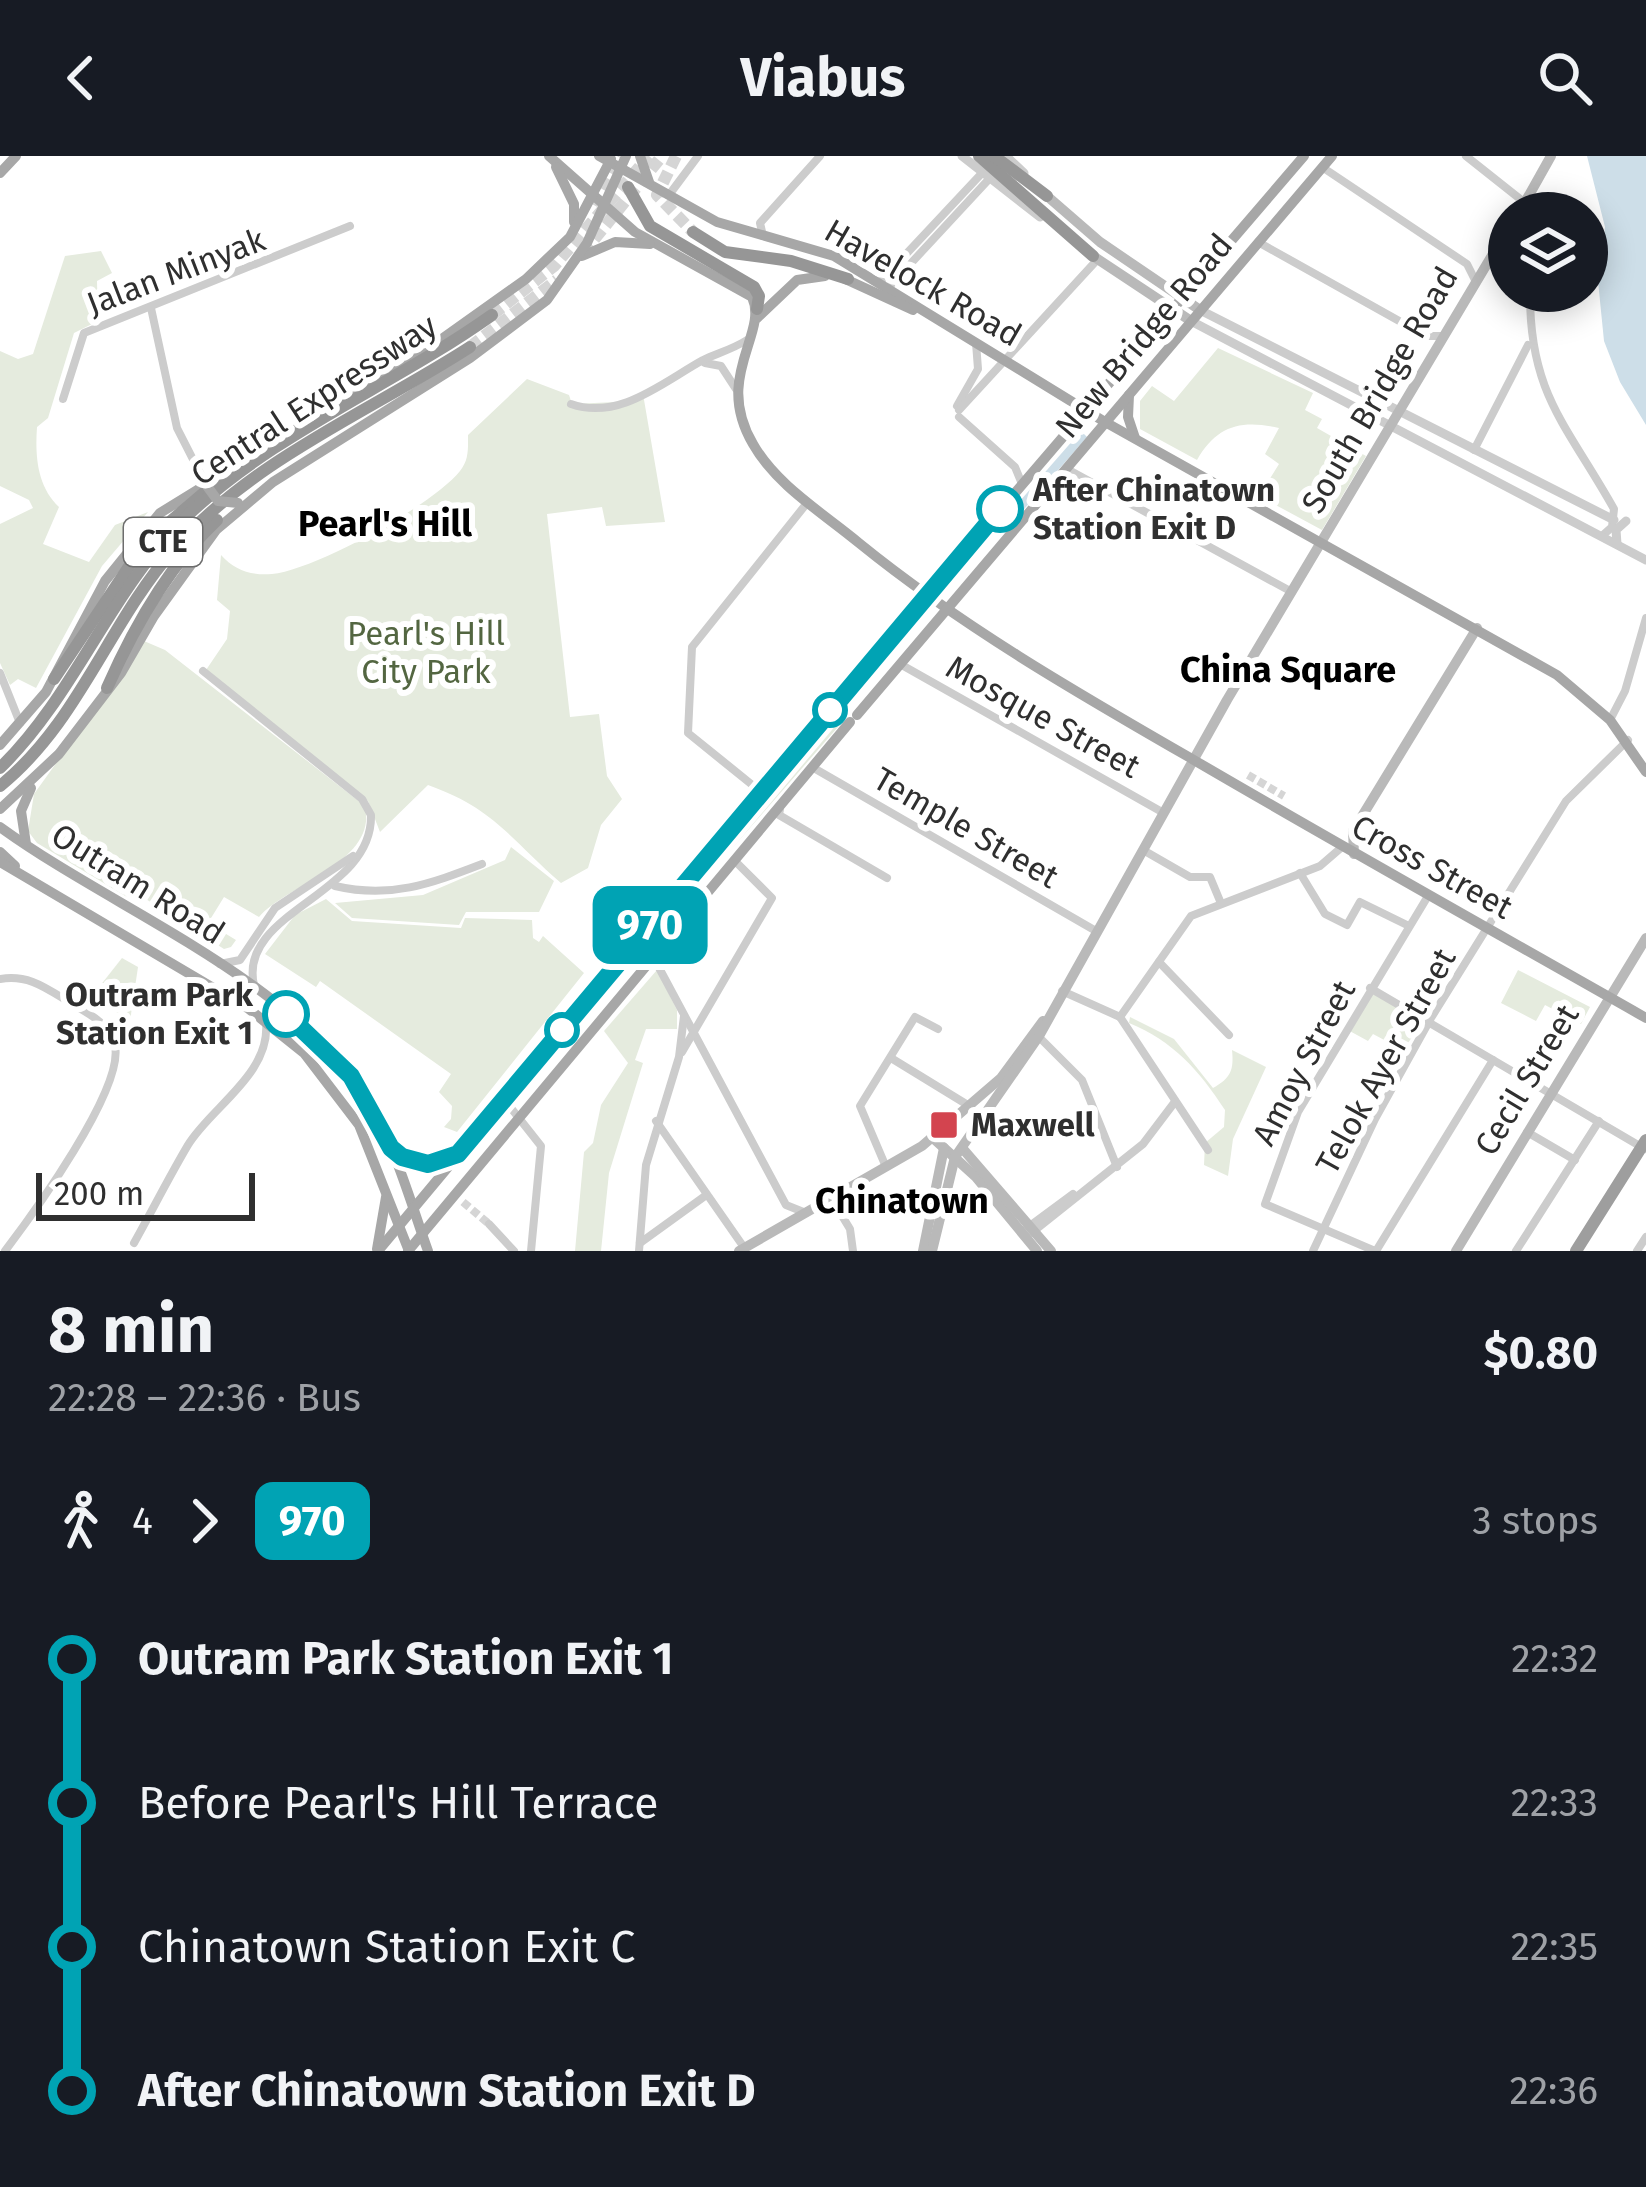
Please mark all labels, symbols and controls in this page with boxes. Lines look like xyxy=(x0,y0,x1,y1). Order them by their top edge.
icon: back xyxy=(48,45,114,111)
icon: search xyxy=(1532,45,1598,111)
text: Viabus xyxy=(741,46,905,110)
map controls xyxy=(1488,192,1608,312)
button: layers xyxy=(1488,192,1608,312)
street label: Havelock Road xyxy=(818,211,1028,355)
street label: Jalan Minyak xyxy=(81,220,271,324)
street label: New Bridge Road xyxy=(1047,226,1241,446)
street label: South Bridge Road xyxy=(1293,260,1467,520)
street label: Central Expressway xyxy=(184,306,444,494)
place label: After Chinatown Station Exit D xyxy=(1032,470,1275,548)
marker: After Chinatown Station Exit D xyxy=(978,487,1022,531)
district label: Pearl's Hill xyxy=(298,502,472,546)
road number: CTE xyxy=(124,518,202,566)
park label: Pearl's Hill City Park xyxy=(347,614,505,692)
street label: Mosque Street xyxy=(939,647,1147,787)
district label: China Square xyxy=(1180,648,1396,692)
unlabelled marker xyxy=(814,694,846,726)
street label: Temple Street xyxy=(866,759,1066,897)
street label: Cross Street xyxy=(1345,806,1520,928)
street label: Outram Road xyxy=(44,815,232,953)
line badge: 970 xyxy=(581,886,719,964)
text: 970 xyxy=(617,900,683,950)
street label: Telok Ayer Street xyxy=(1308,941,1465,1181)
street label: Amoy Street xyxy=(1244,974,1364,1152)
place label: Outram Park Station Exit 1 xyxy=(56,975,254,1053)
marker: Outram Park Station Exit 1 xyxy=(264,992,308,1036)
street label: Cecil Street xyxy=(1466,997,1588,1163)
unlabelled marker xyxy=(546,1014,578,1046)
place label: Maxwell xyxy=(971,1105,1095,1145)
marker: Maxwell xyxy=(928,1109,960,1141)
scale bar xyxy=(36,1167,255,1220)
text: 200 m xyxy=(54,1174,144,1214)
district label: Chinatown xyxy=(815,1179,989,1223)
text: 8 min xyxy=(48,1290,214,1369)
text: $0.80 xyxy=(1484,1326,1598,1380)
text: 22:28 – 22:36 · Bus xyxy=(48,1375,361,1421)
icon: walk xyxy=(48,1488,114,1554)
icon: forward xyxy=(171,1488,237,1554)
text: 970 xyxy=(279,1496,346,1546)
text: 4 xyxy=(132,1498,153,1544)
text: 3 stops xyxy=(1472,1498,1598,1544)
text: Outram Park Station Exit 1 xyxy=(138,1632,673,1686)
text: 22:32 xyxy=(1511,1636,1598,1682)
text: Before Pearl's Hill Terrace xyxy=(138,1776,659,1830)
text: 22:33 xyxy=(1511,1780,1598,1826)
text: Chinatown Station Exit C xyxy=(138,1920,635,1974)
text: 22:35 xyxy=(1511,1924,1598,1970)
text: After Chinatown Station Exit D xyxy=(138,2064,756,2118)
text: 22:36 xyxy=(1509,2068,1598,2114)

